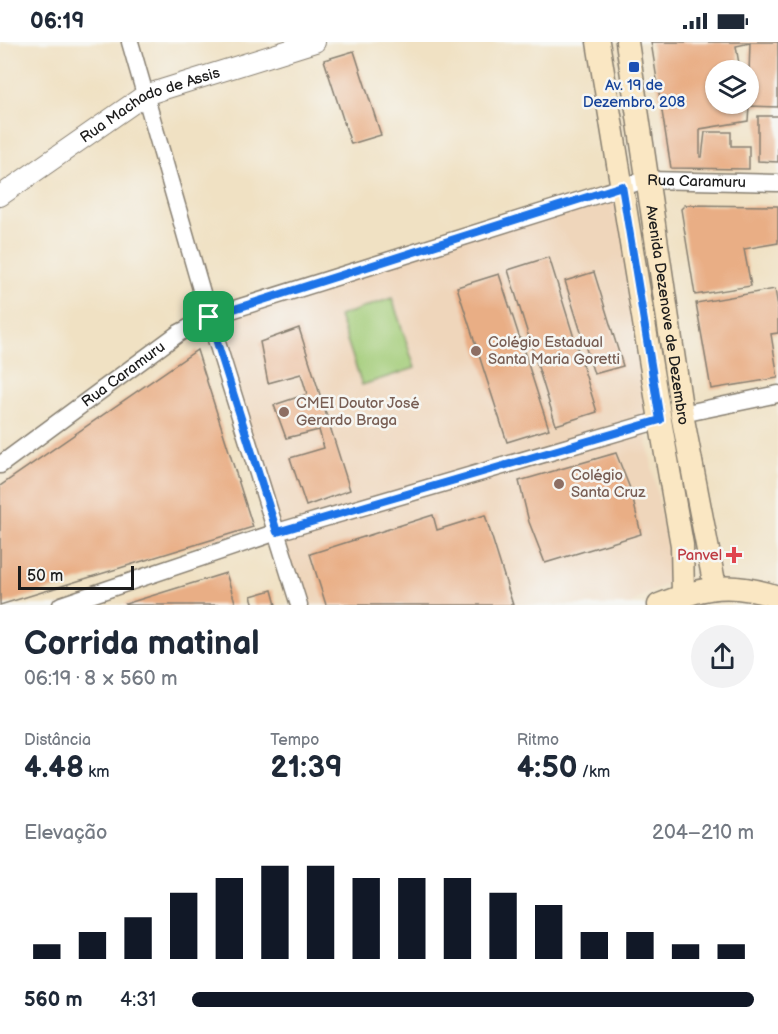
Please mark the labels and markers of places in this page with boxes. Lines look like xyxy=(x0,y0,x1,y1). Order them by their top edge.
marker: Av. 19 de Dezembro, 208 xyxy=(627,60,641,74)
place label: Av. 19 de Dezembro, 208 xyxy=(583,76,686,112)
pin xyxy=(183,291,234,342)
place label: Colégio Estadual Santa Maria Goretti xyxy=(488,333,620,369)
marker: Colégio Estadual Santa Maria Goretti xyxy=(469,344,483,358)
place label: CMEI Doutor José Gerardo Braga xyxy=(296,394,420,430)
marker: CMEI Doutor José Gerardo Braga xyxy=(277,405,291,419)
place label: Colégio Santa Cruz xyxy=(571,466,646,502)
marker: Colégio Santa Cruz xyxy=(552,477,566,491)
place label: Panvel xyxy=(677,546,722,565)
marker: Panvel xyxy=(727,548,741,562)

